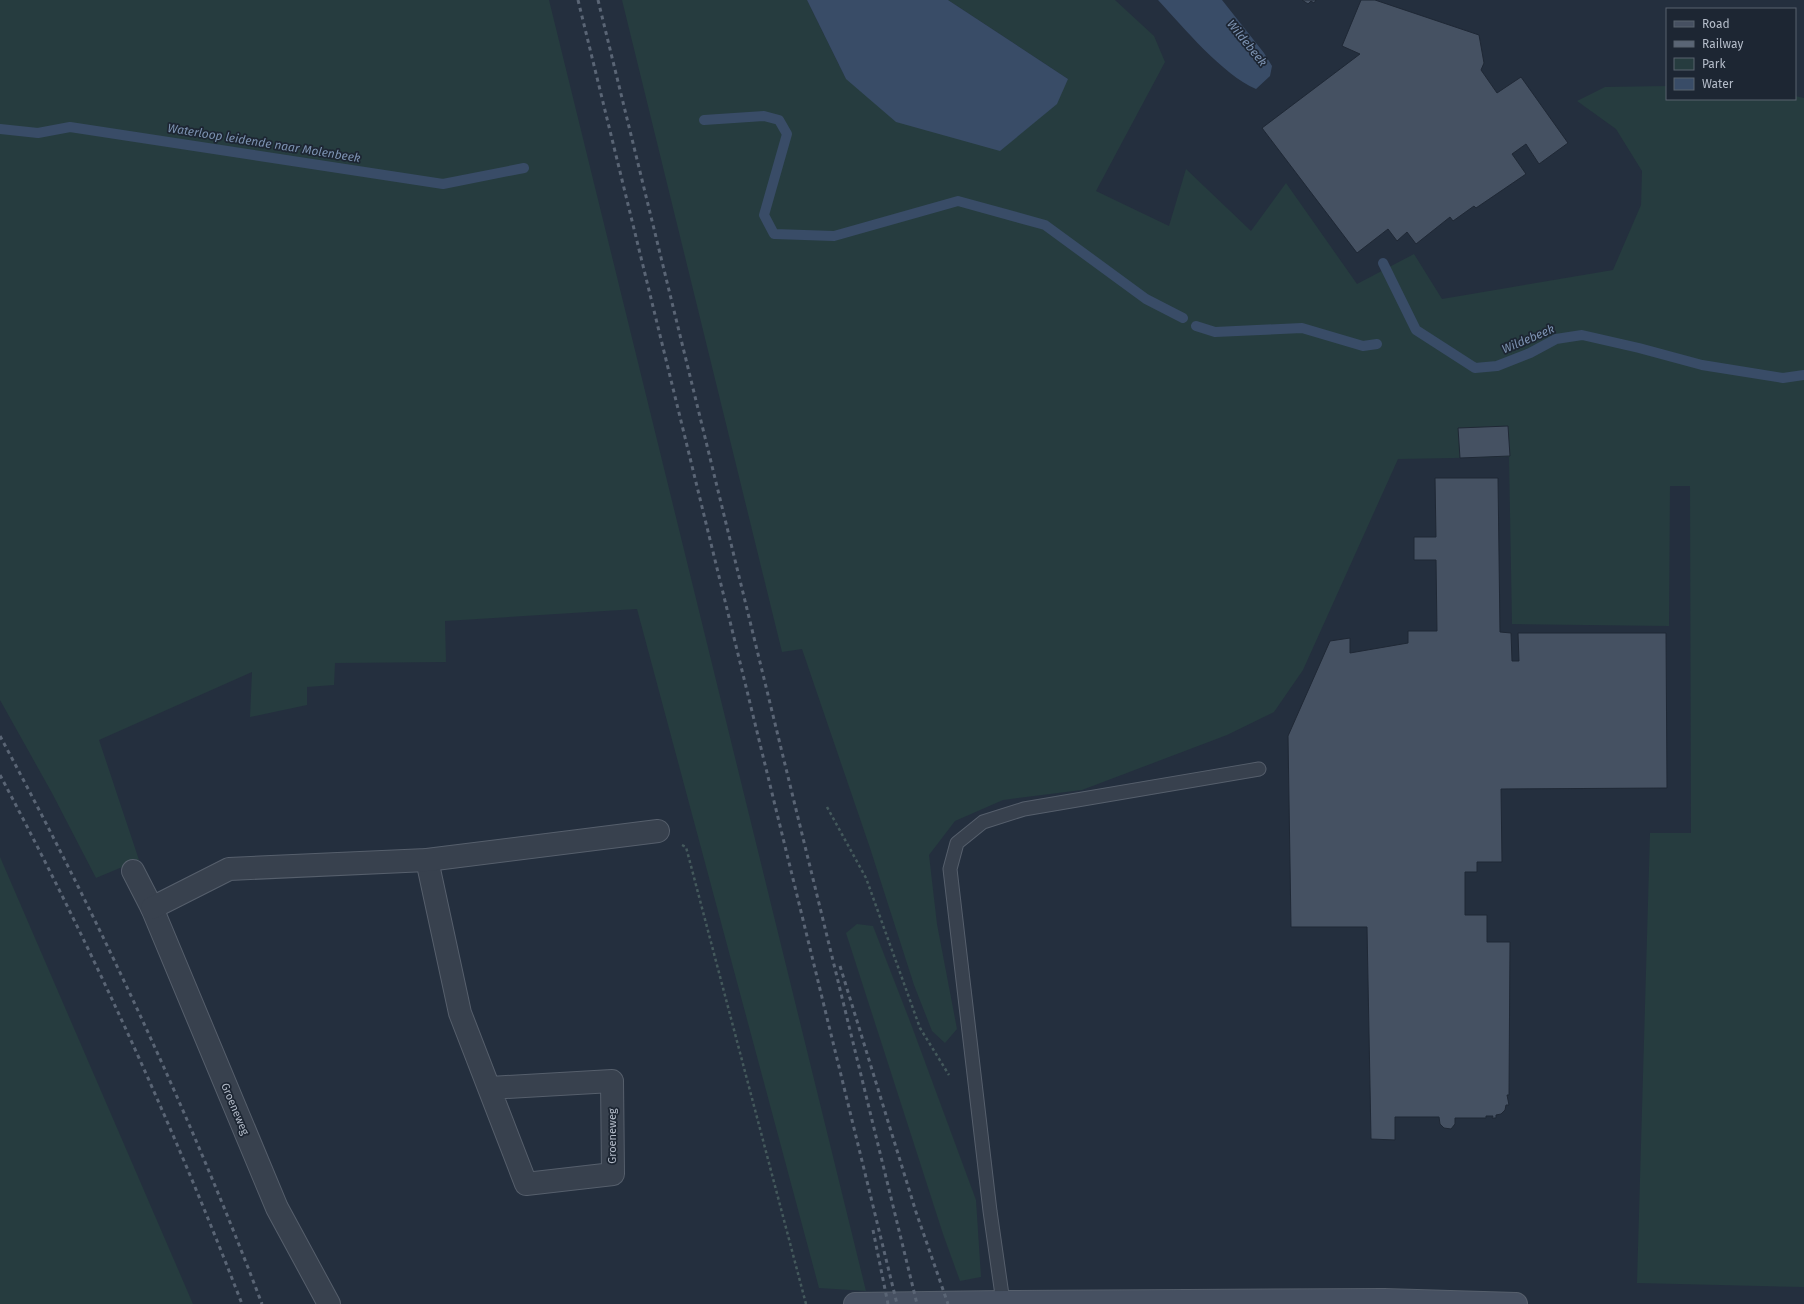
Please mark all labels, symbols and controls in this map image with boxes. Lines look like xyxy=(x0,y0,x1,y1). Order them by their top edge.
legend xyxy=(1666,8,1796,100)
water label: Wildebeek xyxy=(1224,17,1270,69)
text: Road xyxy=(1702,17,1730,31)
text: Railway xyxy=(1702,37,1743,51)
text: Park xyxy=(1702,57,1726,71)
text: Water xyxy=(1702,77,1734,91)
water label: Waterloop leidende naar Molenbeek xyxy=(167,121,362,165)
water label: Wildebeek xyxy=(1500,322,1557,356)
street label: Groeneweg xyxy=(218,1081,252,1137)
street label: Groeneweg xyxy=(606,1108,619,1164)

